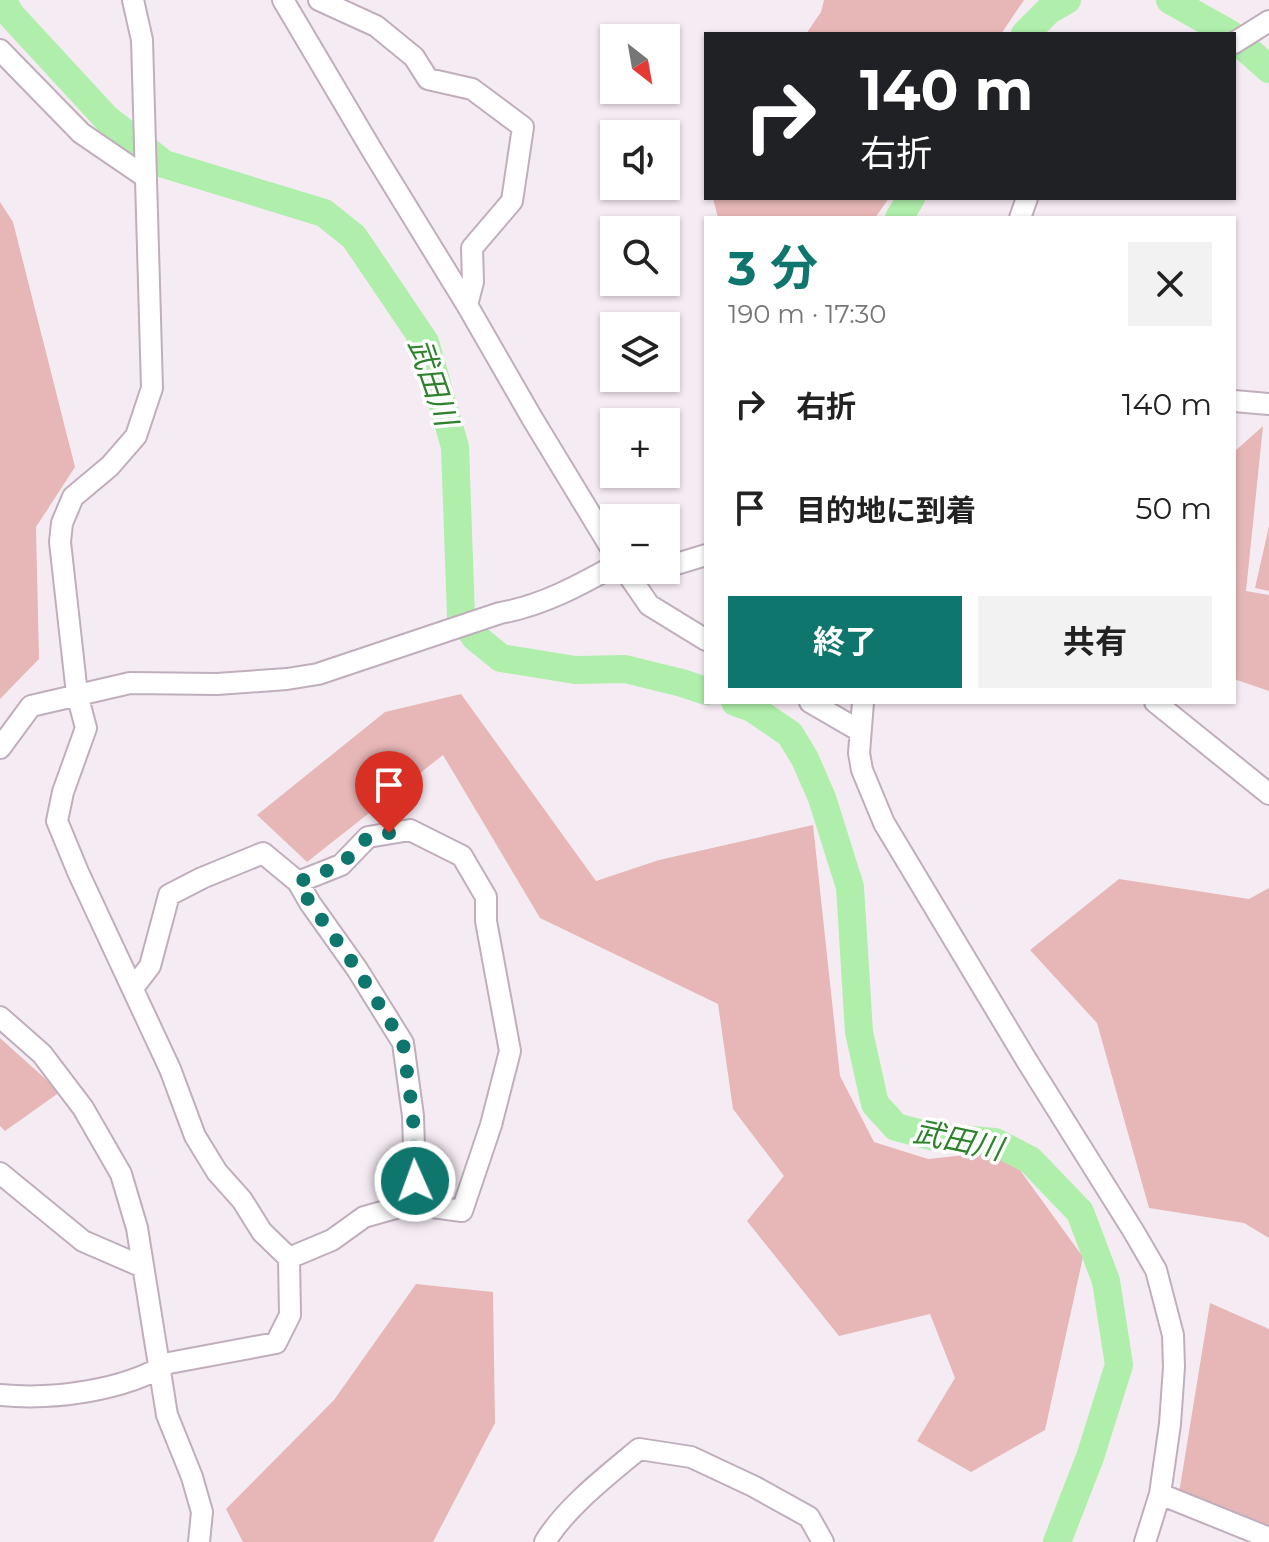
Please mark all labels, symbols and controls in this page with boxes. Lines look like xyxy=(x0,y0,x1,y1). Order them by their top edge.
north arrow xyxy=(600,24,680,104)
map controls xyxy=(600,24,680,584)
text: 140 m xyxy=(860,56,1033,124)
icon: right xyxy=(728,64,832,168)
button: sound xyxy=(600,120,680,200)
text: 右折 xyxy=(860,131,932,175)
button: search xyxy=(600,216,680,296)
text: 3 分 xyxy=(728,239,818,297)
button: close xyxy=(1128,242,1212,326)
text: 190 m · 17:30 xyxy=(728,298,887,330)
button: layers xyxy=(600,312,680,392)
water label: 武田川 xyxy=(401,333,466,433)
icon: right xyxy=(728,382,772,426)
text: 140 m xyxy=(1122,386,1212,423)
text: 右折 xyxy=(796,388,856,425)
button: + xyxy=(600,408,680,488)
icon: arrive xyxy=(728,486,772,530)
text: 50 m xyxy=(1135,490,1212,527)
text: 目的地に到着 xyxy=(796,492,976,529)
button: − xyxy=(600,504,680,584)
button: 終了 xyxy=(728,596,962,688)
button: 共有 xyxy=(978,596,1212,688)
pin xyxy=(355,751,423,833)
icon: arrive xyxy=(367,763,411,807)
water label: 武田川 xyxy=(910,1113,1009,1168)
position arrow xyxy=(373,1139,457,1223)

